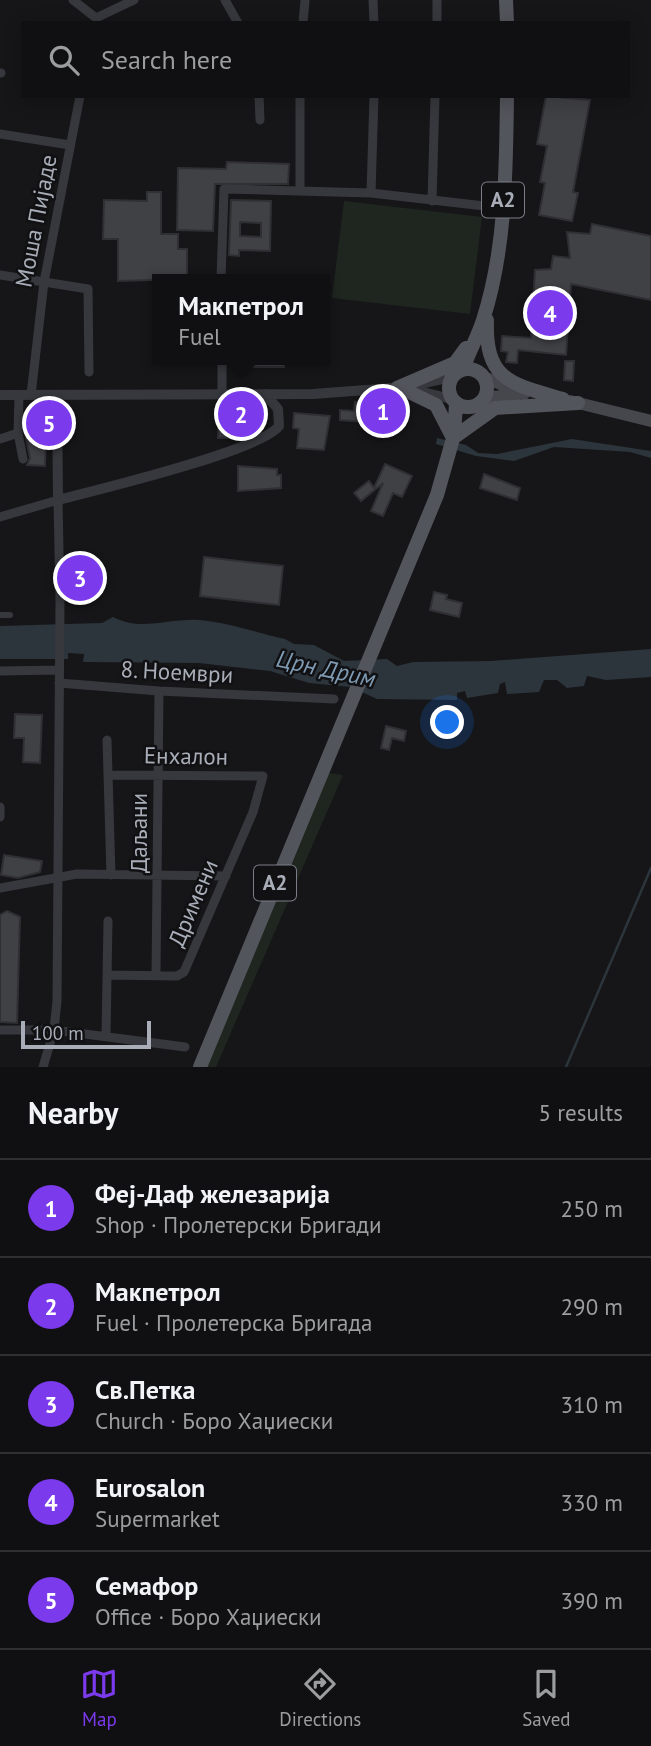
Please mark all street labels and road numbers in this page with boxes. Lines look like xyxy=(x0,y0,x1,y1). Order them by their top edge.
street label: Моша Пијаде xyxy=(8,152,63,290)
road number: A2 xyxy=(482,182,524,218)
street label: 8. Ноември xyxy=(120,654,234,689)
street label: Енхалон xyxy=(144,740,228,771)
street label: Даљани xyxy=(124,793,153,873)
street label: Дримени xyxy=(161,855,224,951)
road number: A2 xyxy=(254,866,296,900)

